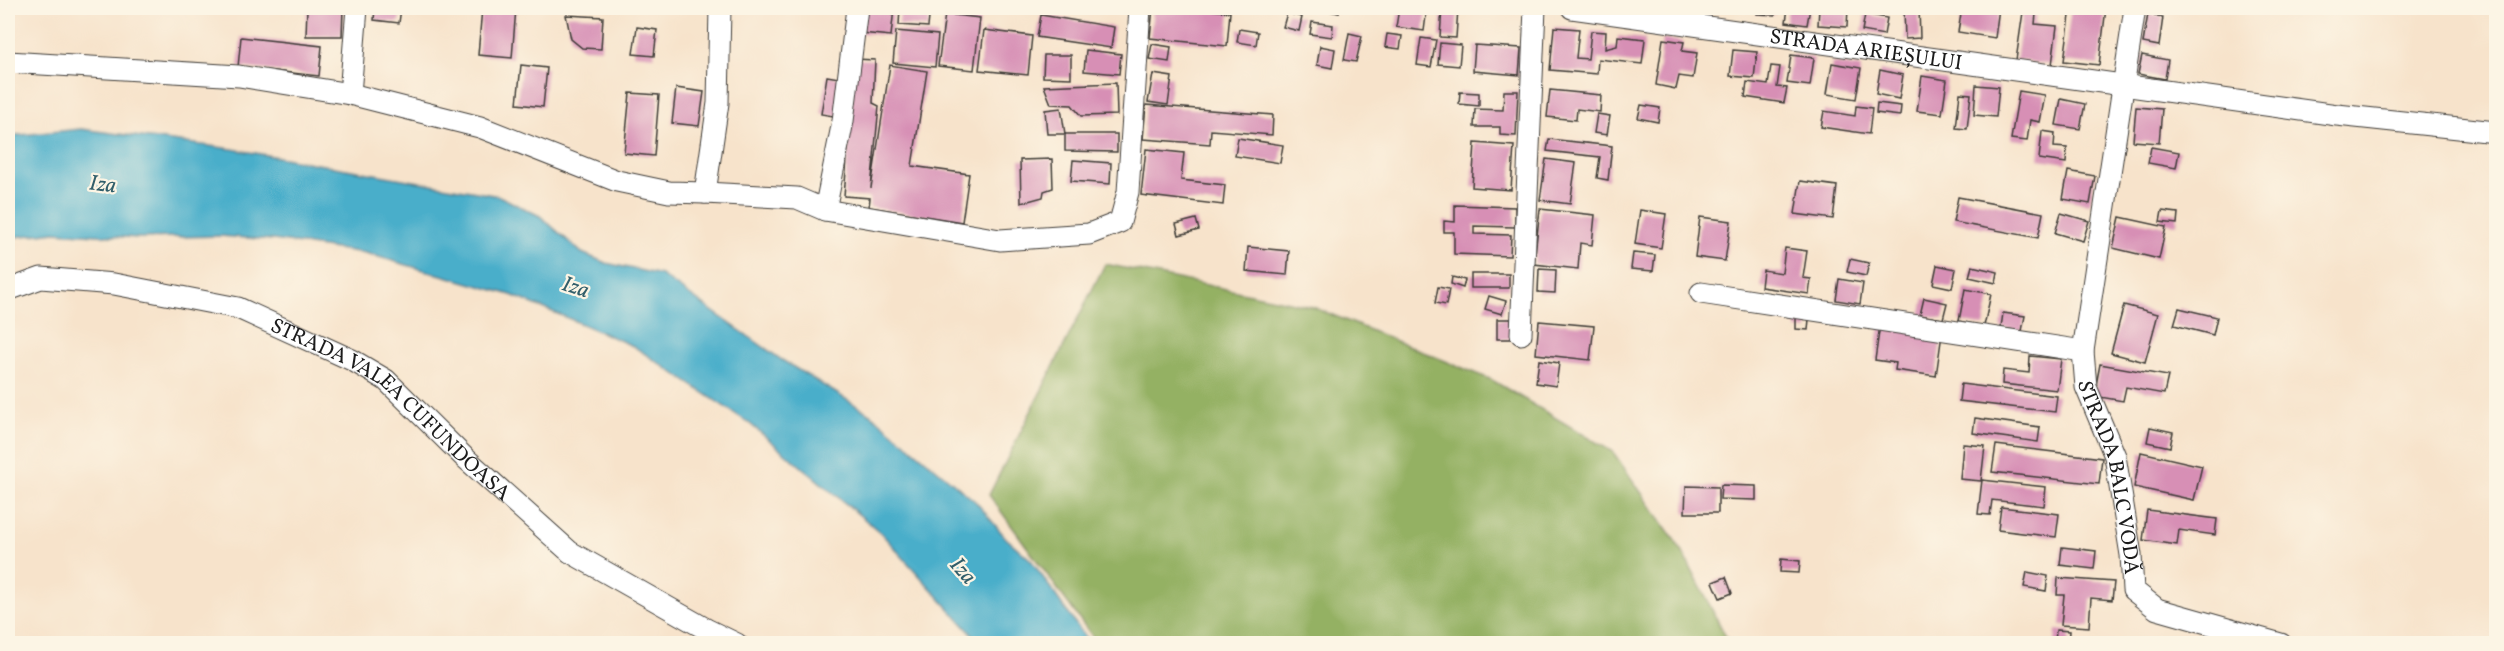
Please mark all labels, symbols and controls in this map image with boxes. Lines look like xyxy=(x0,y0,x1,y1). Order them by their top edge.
street label: STRADA ARIEȘULUI xyxy=(1768,23,1964,78)
water label: Iza xyxy=(87,168,118,203)
water label: Iza xyxy=(558,269,593,307)
street label: STRADA VALEA CUFUNDOASA xyxy=(266,312,517,508)
street label: STRADA BALC VODĂ xyxy=(2070,379,2145,575)
water label: Iza xyxy=(942,551,983,592)

